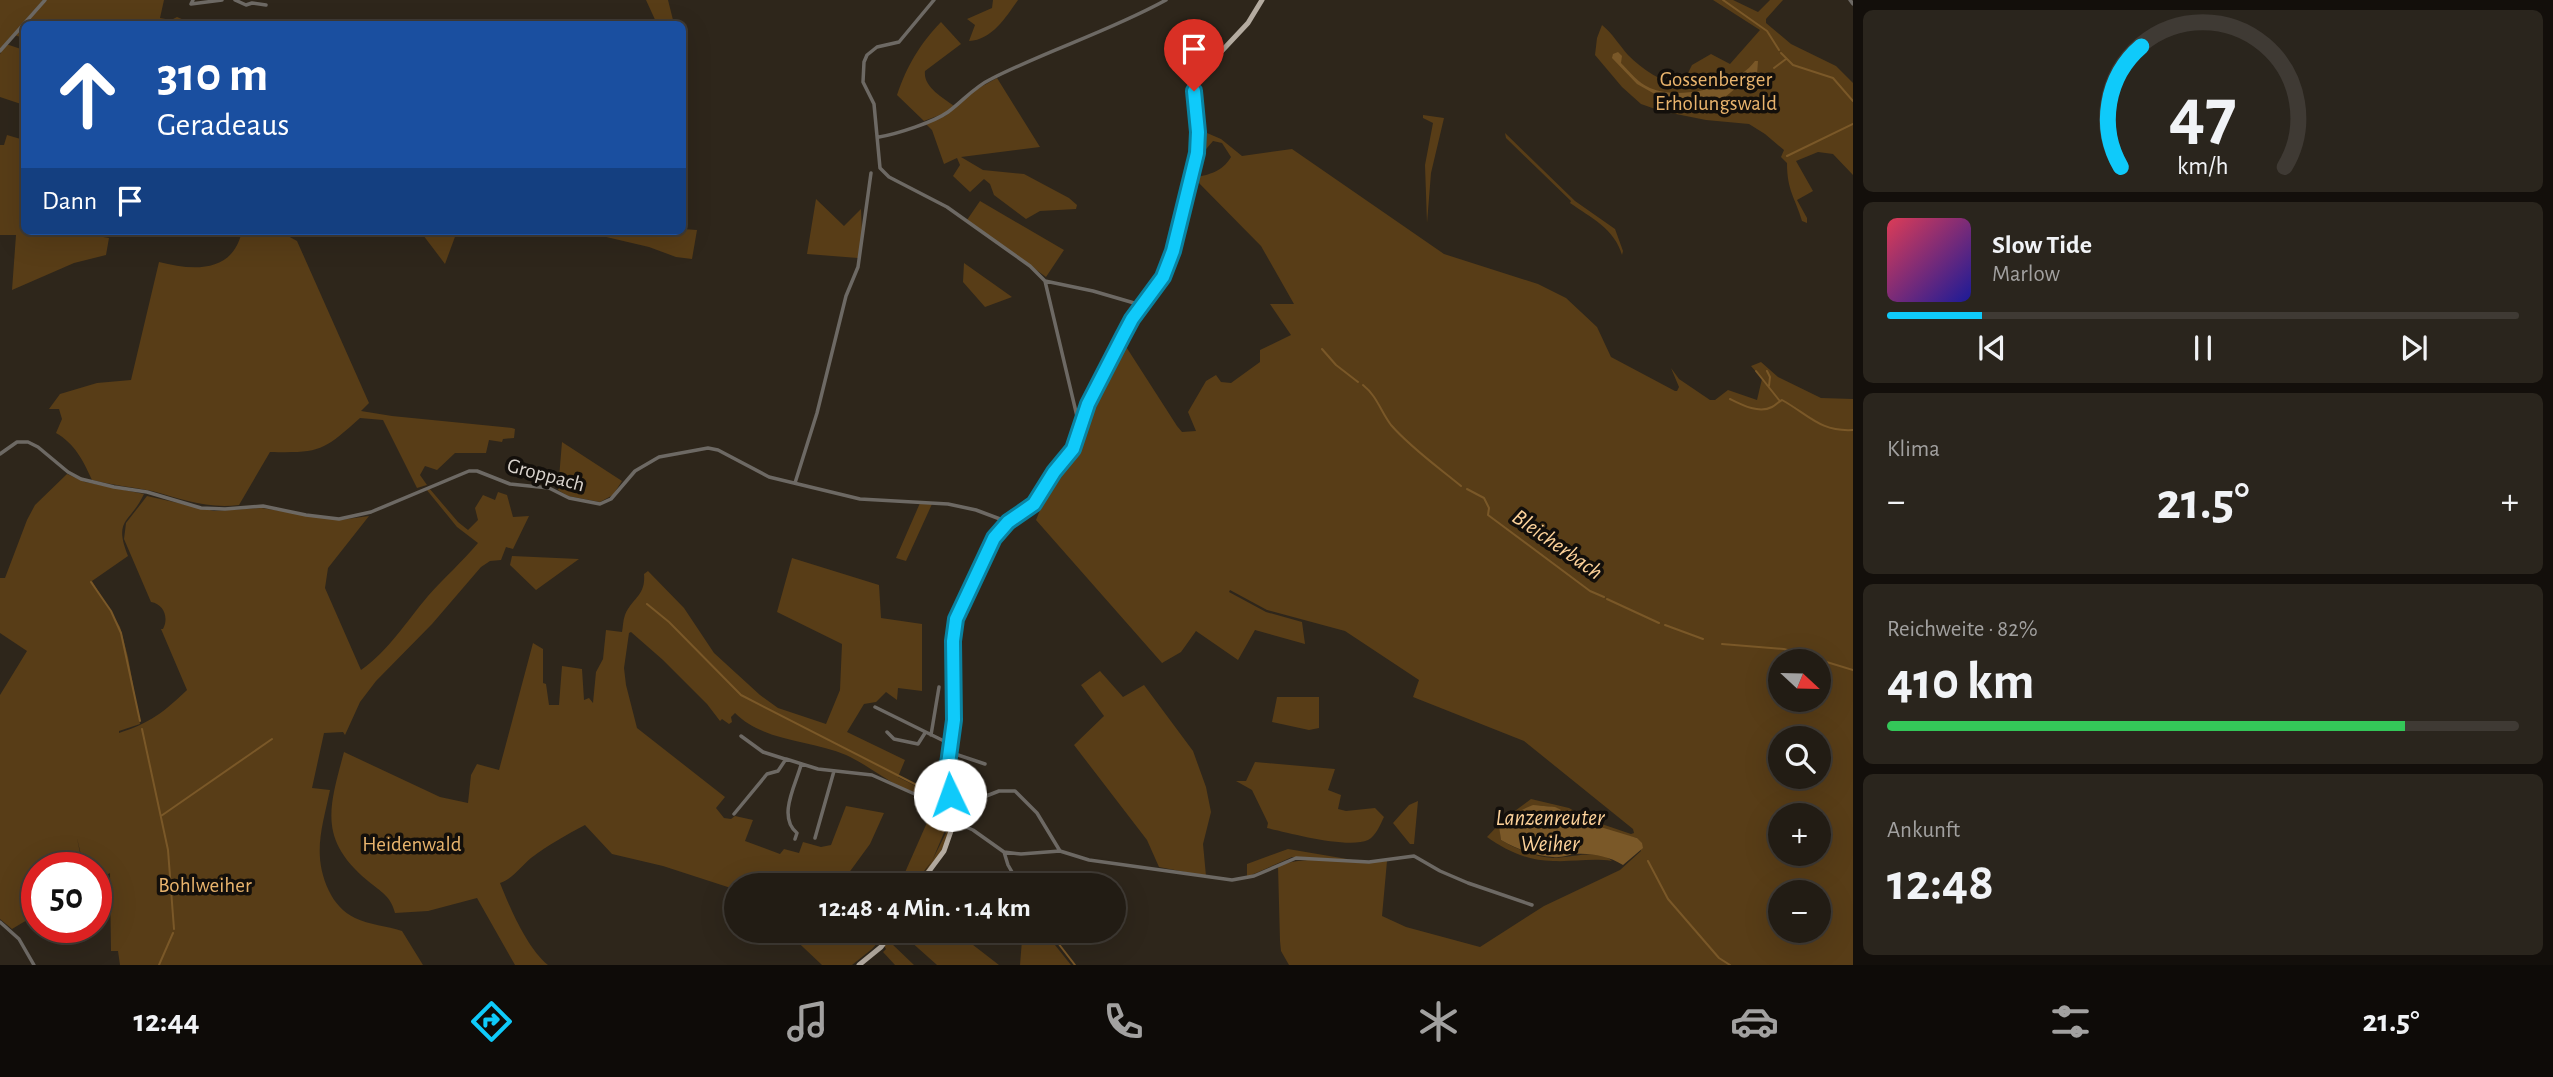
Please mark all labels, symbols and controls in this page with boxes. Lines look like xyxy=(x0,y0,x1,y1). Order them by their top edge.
pin xyxy=(1164,19,1224,91)
icon: arrive xyxy=(1175,30,1213,68)
icon: ahead xyxy=(42,49,133,140)
text: 310 m xyxy=(157,51,268,100)
park label: Gossenberger Erholungswald xyxy=(1655,69,1777,114)
text: 47 xyxy=(2169,79,2237,152)
text: Geradeaus xyxy=(157,109,289,141)
text: km/h xyxy=(2177,154,2229,179)
icon: arrive xyxy=(111,182,149,220)
text: Dann xyxy=(42,188,97,214)
text: Slow Tide xyxy=(1992,232,2092,258)
text: Marlow xyxy=(1992,263,2060,286)
icon: previous xyxy=(1973,329,2011,367)
icon: pause xyxy=(2184,329,2222,367)
icon: next xyxy=(2395,329,2433,367)
text: Klima xyxy=(1887,438,1940,461)
street label: Groppach xyxy=(505,455,587,495)
text: 21.5° xyxy=(2157,476,2249,528)
text: − xyxy=(1887,483,1905,521)
text: + xyxy=(2501,483,2519,521)
water label: Bleicherbach xyxy=(1508,506,1606,584)
text: Reichweite · 82% xyxy=(1887,618,2038,641)
north arrow xyxy=(1768,649,1830,712)
map controls xyxy=(1768,649,1831,943)
text: 410 km xyxy=(1887,656,2035,708)
button: search xyxy=(1768,726,1831,789)
position arrow xyxy=(913,758,987,832)
button: + xyxy=(1768,803,1831,866)
water label: Lanzenreuter Weiher xyxy=(1496,807,1605,856)
text: Ankunft xyxy=(1887,819,1960,842)
park label: Heidenwald xyxy=(362,834,462,855)
speed limit sign: 50 xyxy=(21,852,112,943)
text: 12:48 xyxy=(1887,857,1994,909)
park label: Bohlweiher xyxy=(158,875,252,896)
button: − xyxy=(1768,880,1831,943)
text: 12:48 · 4 Min. · 1.4 km xyxy=(819,895,1031,921)
icon: directions xyxy=(467,997,516,1046)
icon: music xyxy=(783,997,832,1046)
icon: phone xyxy=(1099,997,1148,1046)
icon: climate xyxy=(1414,997,1463,1046)
icon: car xyxy=(1730,997,1779,1046)
icon: filters xyxy=(2046,997,2095,1046)
text: 12:44 xyxy=(133,1005,200,1037)
text: 21.5° xyxy=(2362,1005,2420,1037)

